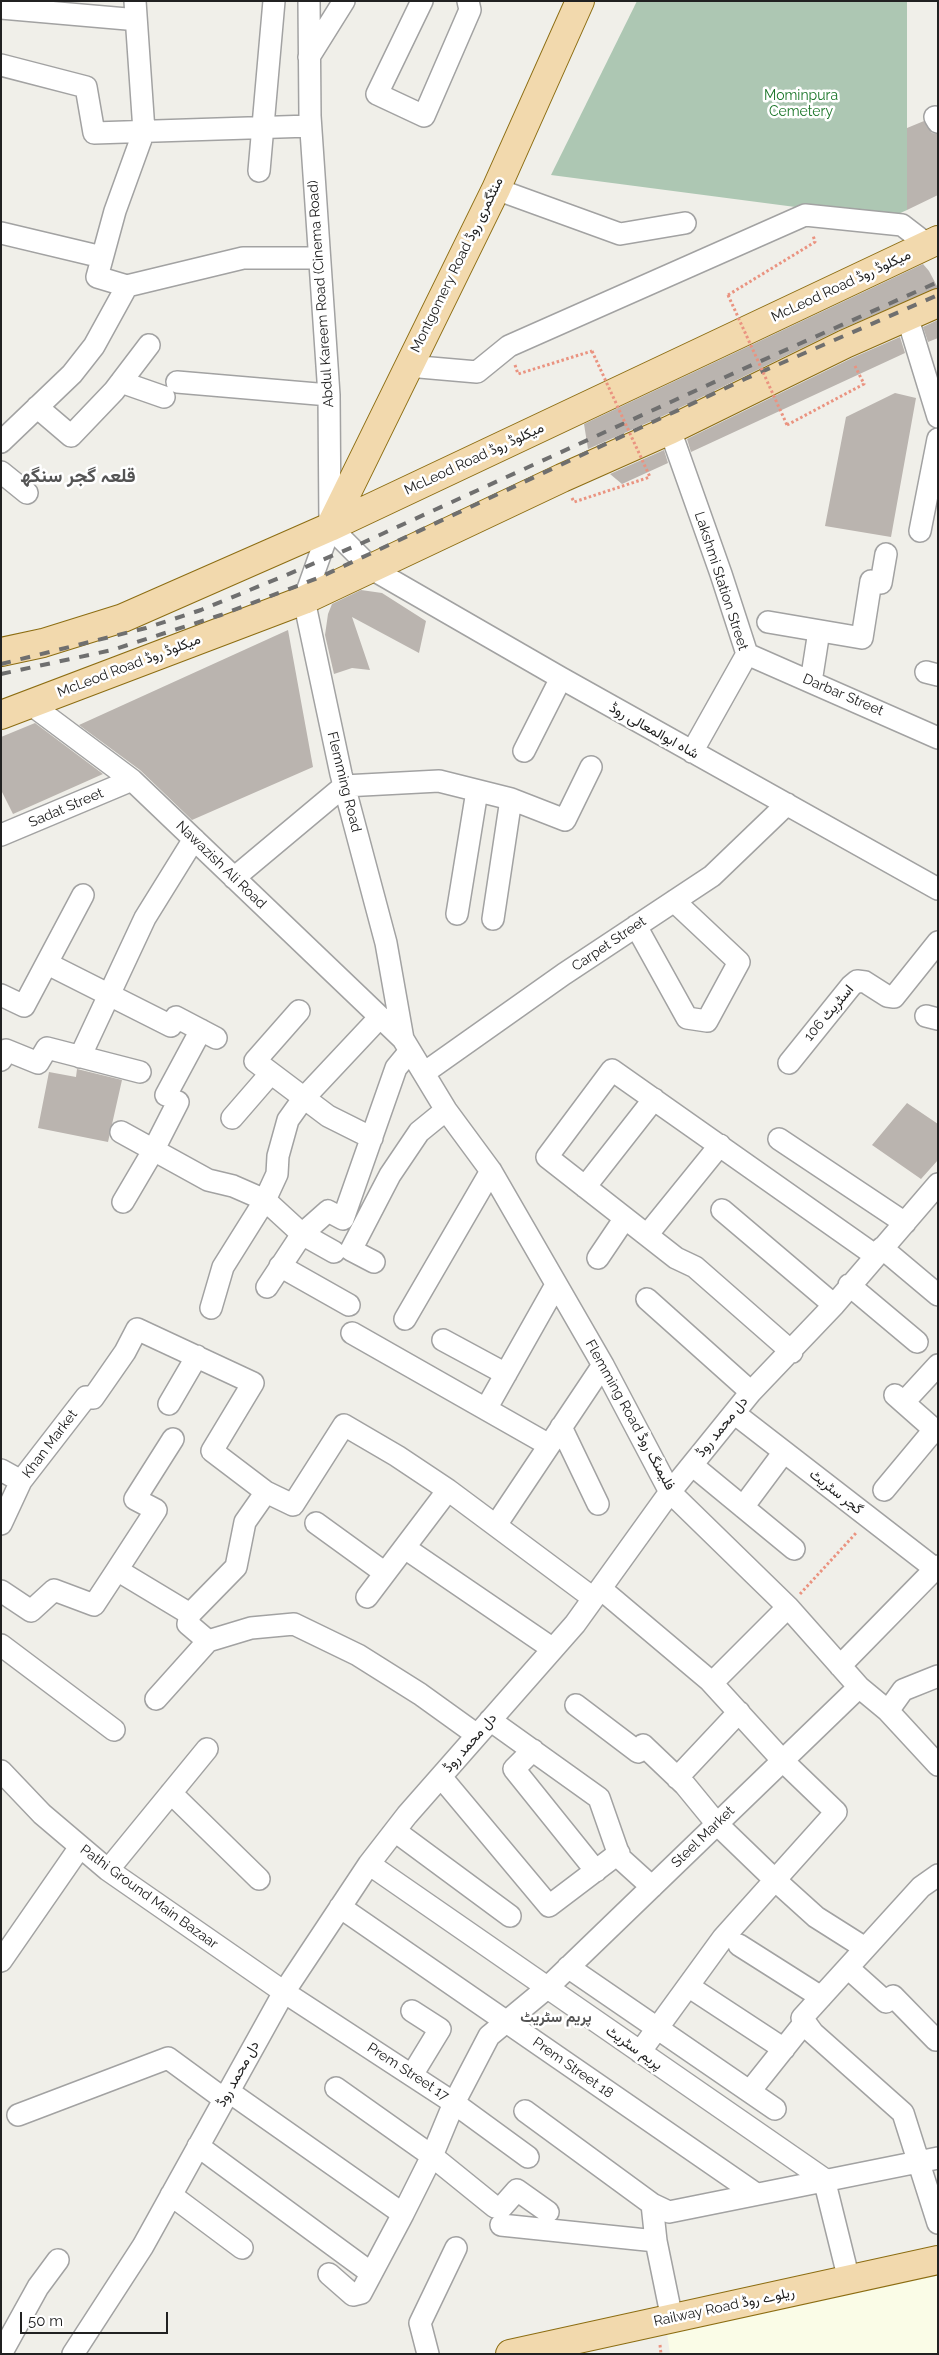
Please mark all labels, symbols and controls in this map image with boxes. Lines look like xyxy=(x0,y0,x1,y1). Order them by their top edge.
park label: Mominpura Cemetery xyxy=(764,88,838,120)
street label: Montgomery Road منٹگمری روڈ xyxy=(407,175,507,355)
street label: Abdul Kareem Road (Cinema Road) xyxy=(305,180,337,408)
street label: McLeod Road میکلوڈ روڈ xyxy=(769,246,913,326)
street label: McLeod Road میکلوڈ روڈ xyxy=(402,419,546,499)
district label: قلعہ گجر سنگھ xyxy=(20,465,136,487)
street label: Lakshmi Station Street xyxy=(691,510,751,652)
street label: McLeod Road میکلوڈ روڈ xyxy=(55,631,203,701)
street label: Darbar Street xyxy=(800,670,886,720)
street label: شاہ ابوالمعالی روڈ xyxy=(606,700,702,762)
street label: Flemming Road xyxy=(323,730,365,834)
street label: Sadat Street xyxy=(26,785,106,831)
street label: Nawazish Ali Road xyxy=(172,818,270,912)
street label: Carpet Street xyxy=(569,913,649,975)
street label: اسٹریٹ 106 xyxy=(801,981,857,1045)
street label: Flemming Road فلیمنگ روڈ xyxy=(582,1337,678,1493)
street label: دل محمد روڈ xyxy=(693,1393,751,1461)
street label: Khan Market xyxy=(19,1407,81,1481)
street label: گجر سٹریٹ xyxy=(806,1466,866,1518)
street label: دل محمد روڈ xyxy=(440,1710,500,1776)
street label: Steel Market xyxy=(668,1803,738,1871)
street label: Pathi Ground Main Bazaar xyxy=(77,1841,221,1953)
district label: پریم سٹریٹ xyxy=(520,2008,592,2026)
street label: پریم سٹریٹ xyxy=(602,2022,666,2074)
street label: Prem Street 18 xyxy=(529,2034,617,2102)
street label: دل محمد روڈ xyxy=(213,2038,263,2110)
street label: Prem Street 17 xyxy=(364,2039,452,2105)
street label: Railway Road ریلوے روڈ xyxy=(652,2284,796,2330)
scale bar xyxy=(22,2302,170,2334)
text: 50 m xyxy=(28,2312,63,2330)

